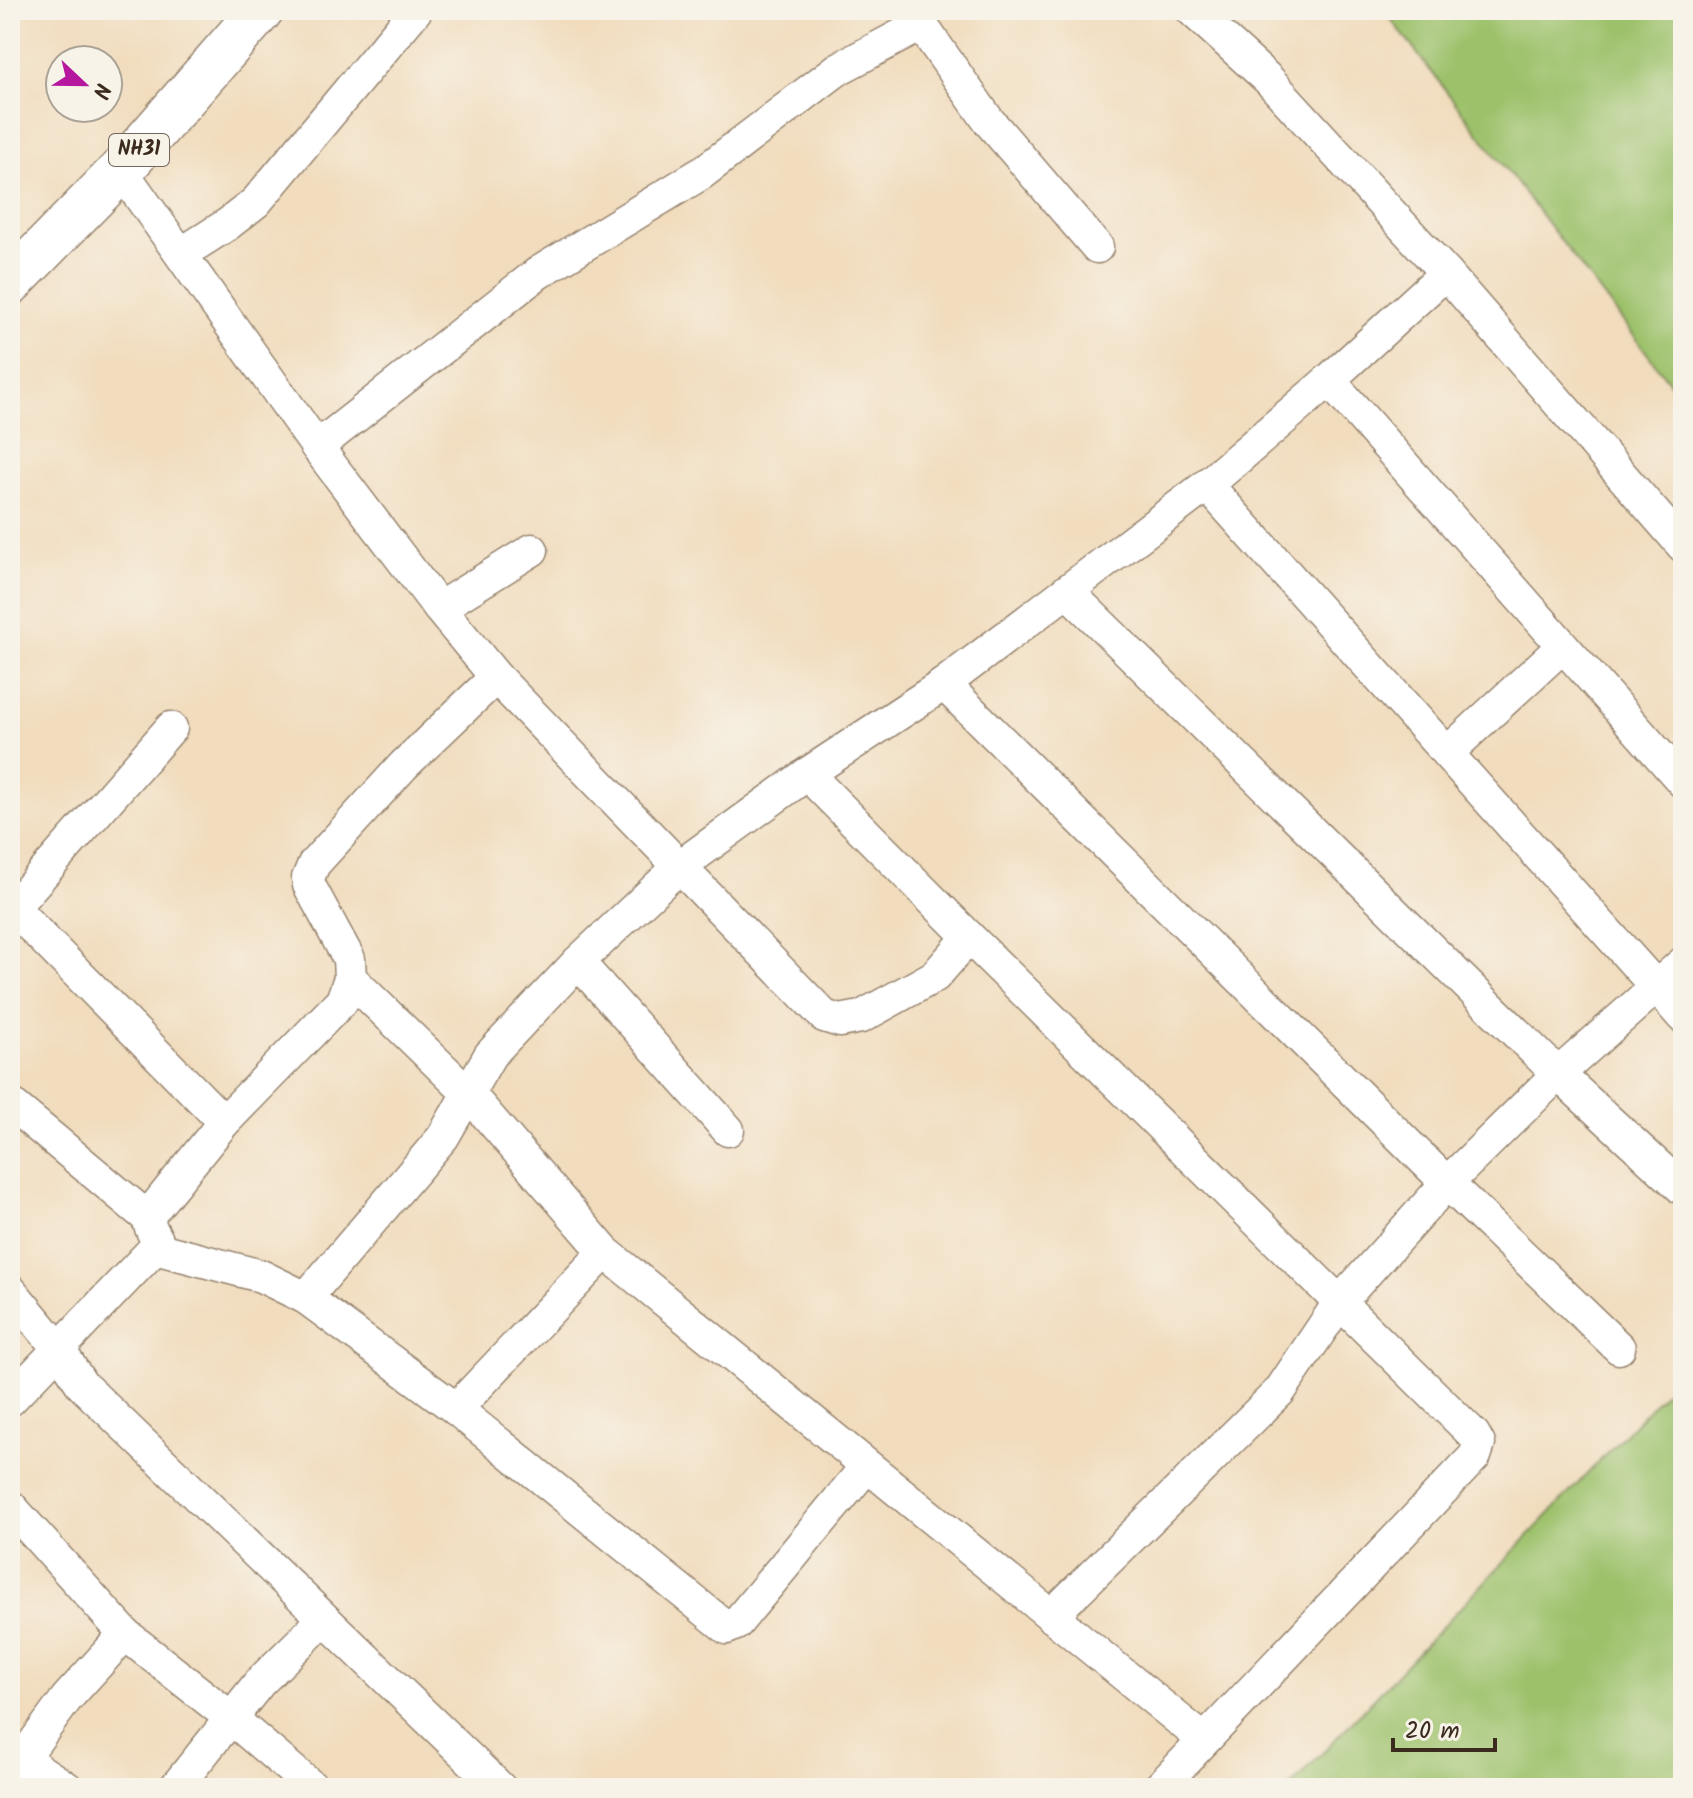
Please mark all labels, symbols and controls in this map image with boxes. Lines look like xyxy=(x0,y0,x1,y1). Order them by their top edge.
north arrow xyxy=(44,44,124,124)
text: N xyxy=(81,78,119,104)
road number: NH31 xyxy=(109,134,169,166)
scale bar xyxy=(1393,1702,1495,1752)
text: 20 m xyxy=(1405,1712,1460,1751)

